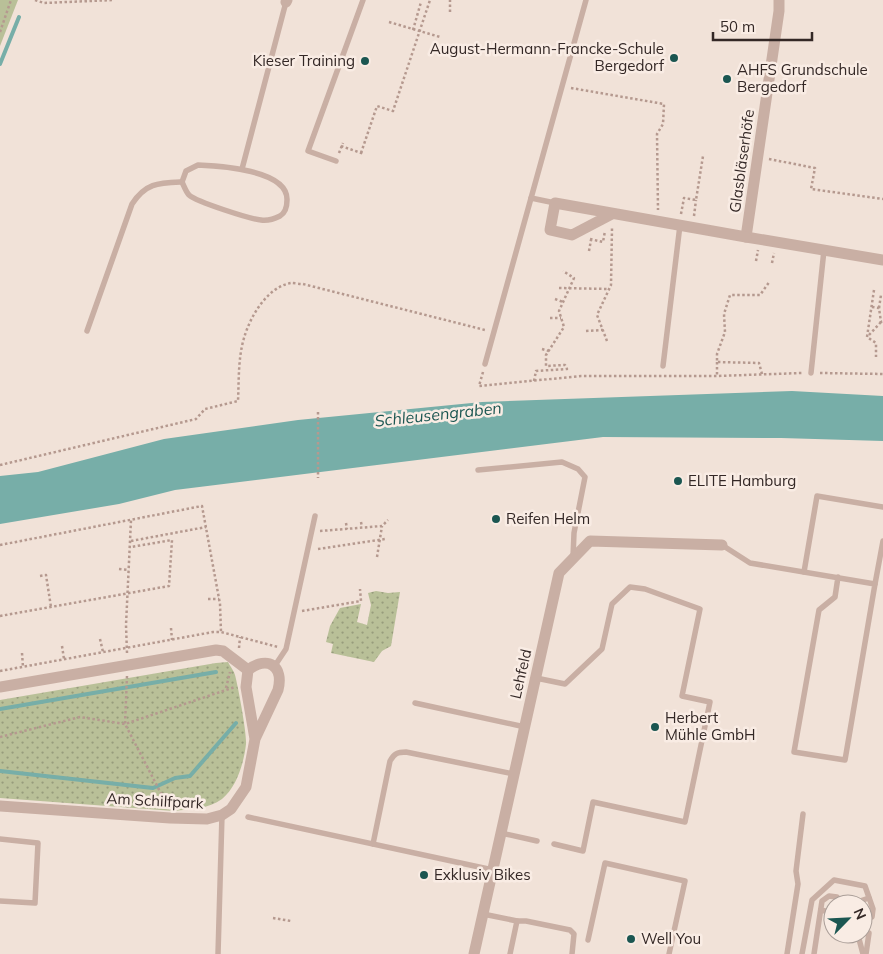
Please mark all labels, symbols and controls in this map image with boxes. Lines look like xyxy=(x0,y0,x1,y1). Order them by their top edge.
scale bar xyxy=(713,10,812,42)
text: 50 m xyxy=(720,17,755,36)
place label: August-Hermann-Francke-Schule Bergedorf xyxy=(430,39,665,75)
place label: Kieser Training xyxy=(253,51,355,70)
marker: August-Hermann-Francke-Schule Bergedorf xyxy=(668,52,680,64)
marker: Kieser Training xyxy=(359,55,371,67)
place label: AHFS Grundschule Bergedorf xyxy=(737,60,868,96)
marker: AHFS Grundschule Bergedorf xyxy=(721,73,733,85)
street label: Glasbläserhöfe xyxy=(725,108,758,214)
water label: Schleusengraben xyxy=(373,397,503,431)
place label: ELITE Hamburg xyxy=(688,471,796,490)
marker: ELITE Hamburg xyxy=(672,475,684,487)
place label: Reifen Helm xyxy=(506,509,590,528)
marker: Reifen Helm xyxy=(490,513,502,525)
street label: Lehfeld xyxy=(506,647,535,701)
place label: Herbert Mühle GmbH xyxy=(665,708,756,744)
marker: Herbert Mühle GmbH xyxy=(649,721,661,733)
street label: Am Schilfpark xyxy=(106,788,204,813)
place label: Exklusiv Bikes xyxy=(434,865,531,884)
marker: Exklusiv Bikes xyxy=(418,869,430,881)
north arrow xyxy=(823,894,873,944)
text: N xyxy=(850,905,870,922)
place label: Well You xyxy=(641,929,701,948)
marker: Well You xyxy=(625,933,637,945)

